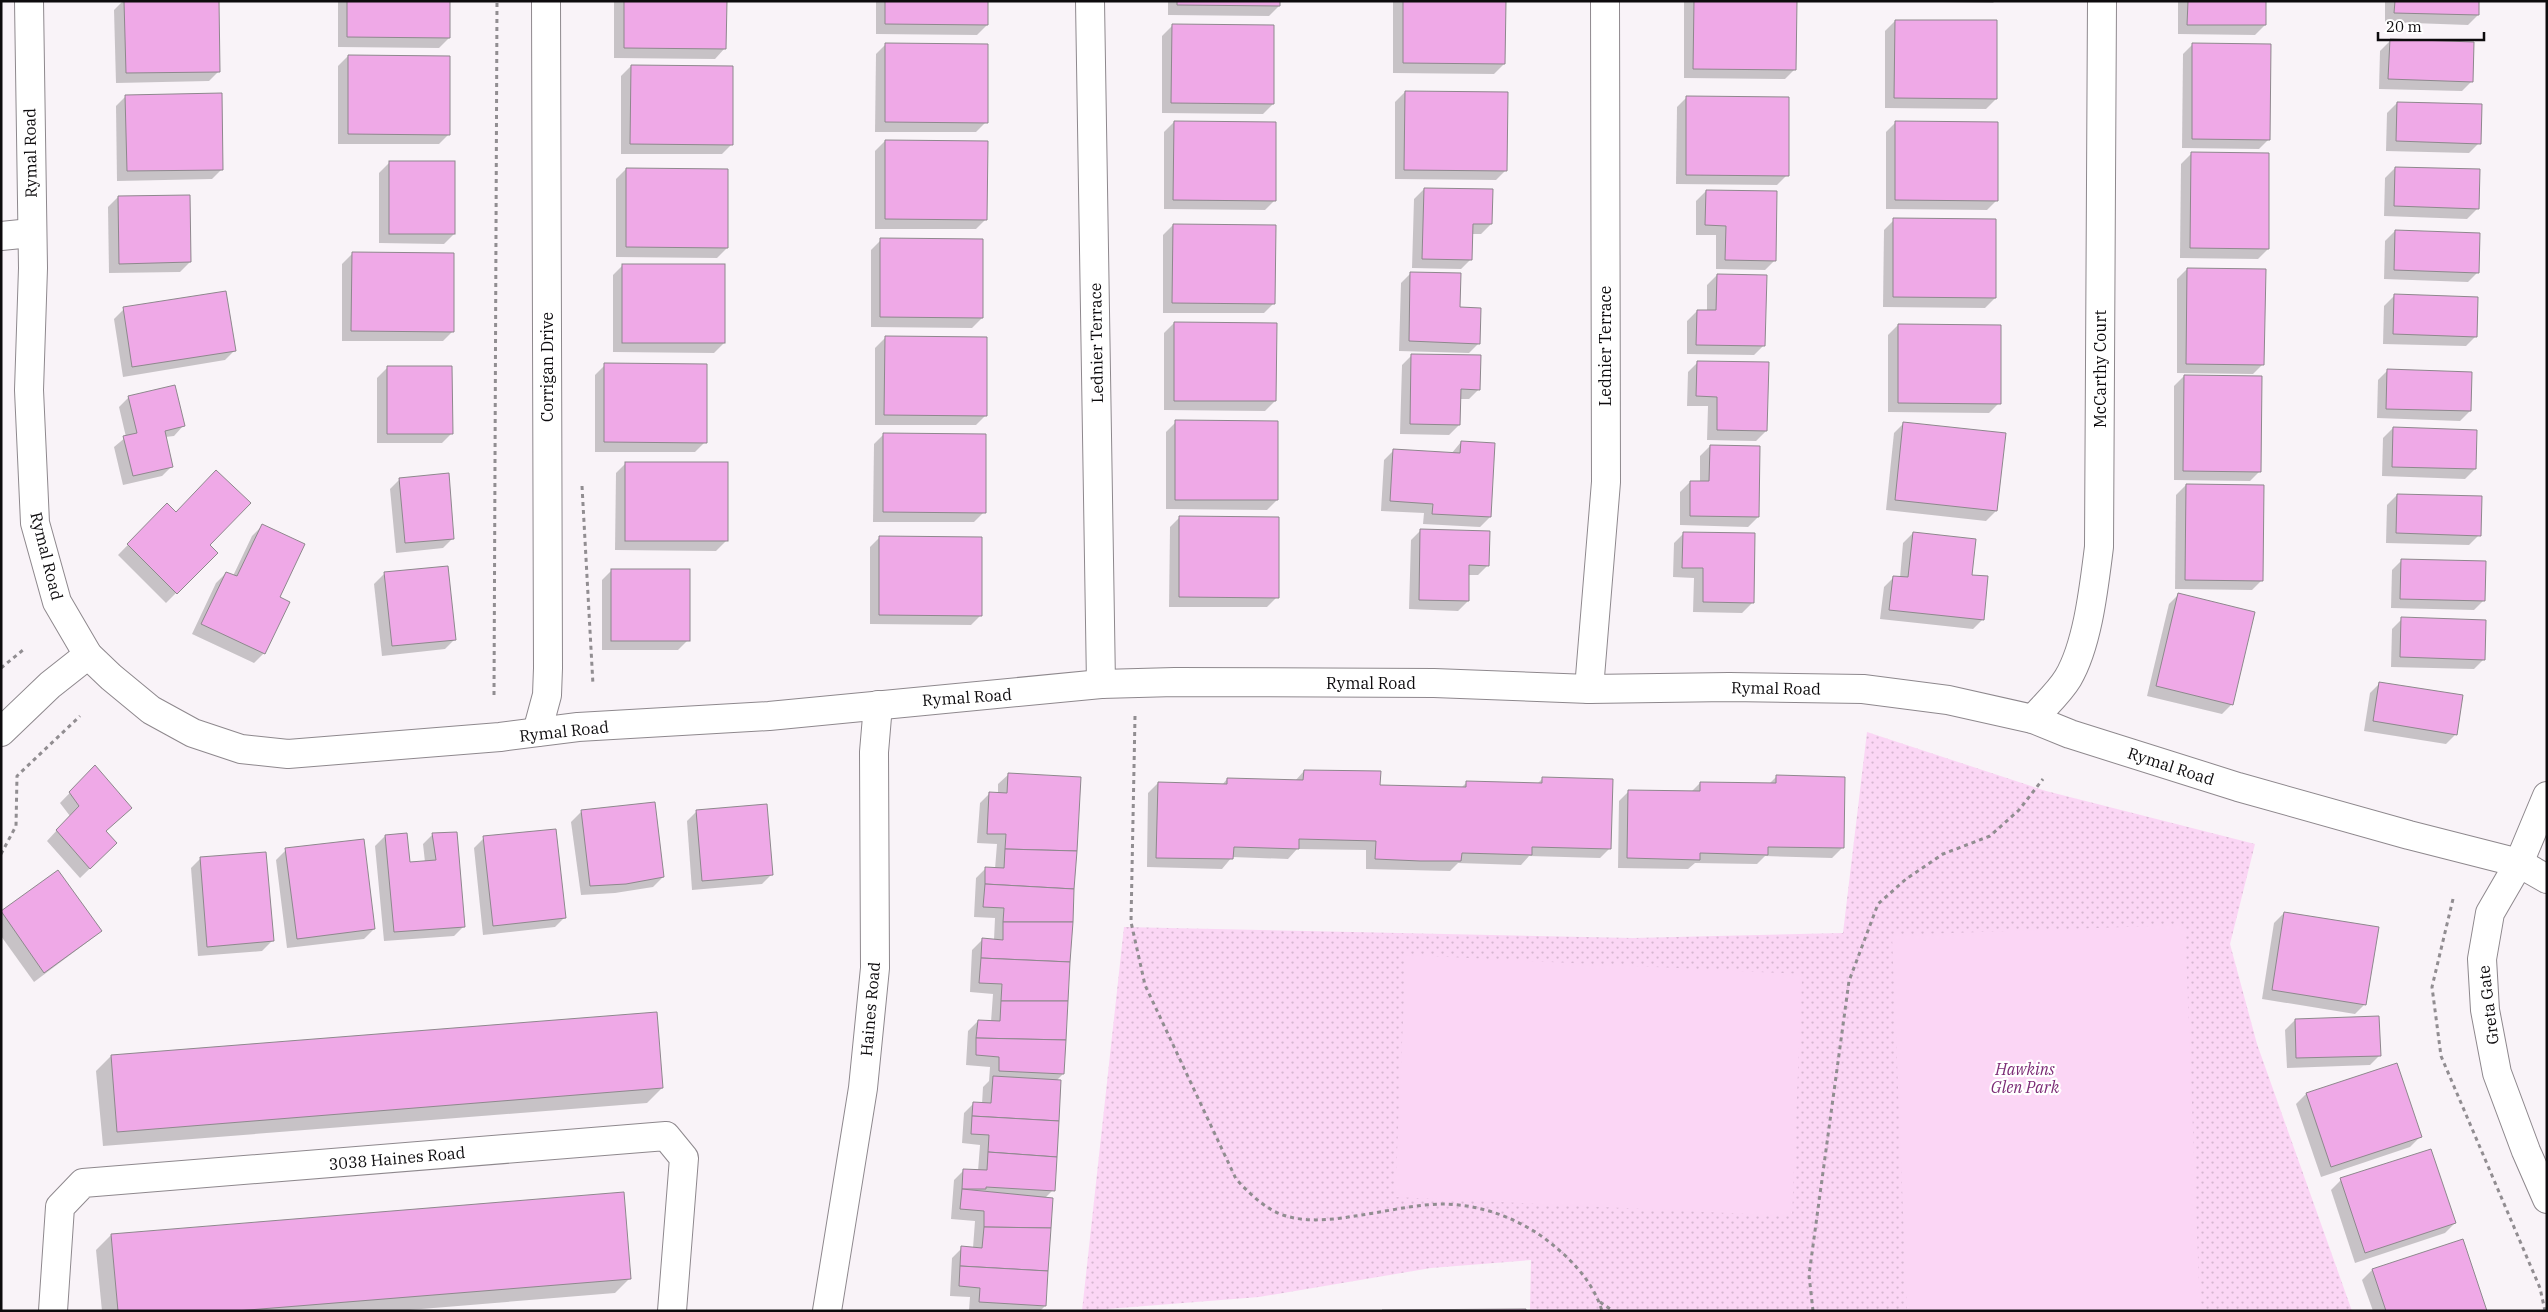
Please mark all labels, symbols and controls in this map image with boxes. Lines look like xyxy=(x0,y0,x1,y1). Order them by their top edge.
scale bar xyxy=(2378,10,2484,42)
text: 20 m xyxy=(2386,17,2422,36)
street label: Rymal Road xyxy=(19,108,41,198)
street label: Lednier Terrace xyxy=(1085,283,1107,403)
street label: Lednier Terrace xyxy=(1595,286,1615,406)
street label: McCarthy Court xyxy=(2090,310,2110,428)
street label: Corrigan Drive xyxy=(537,312,557,422)
street label: Rymal Road xyxy=(26,510,68,602)
street label: Rymal Road xyxy=(1326,673,1416,693)
street label: Rymal Road xyxy=(1731,677,1821,699)
street label: Rymal Road xyxy=(921,684,1013,710)
street label: Rymal Road xyxy=(518,716,610,746)
street label: Rymal Road xyxy=(2125,743,2217,789)
street label: Haines Road xyxy=(856,961,884,1057)
street label: Greta Gate xyxy=(2473,964,2503,1046)
park label: Hawkins Glen Park xyxy=(1991,1059,2060,1097)
street label: 3038 Haines Road xyxy=(328,1142,466,1174)

